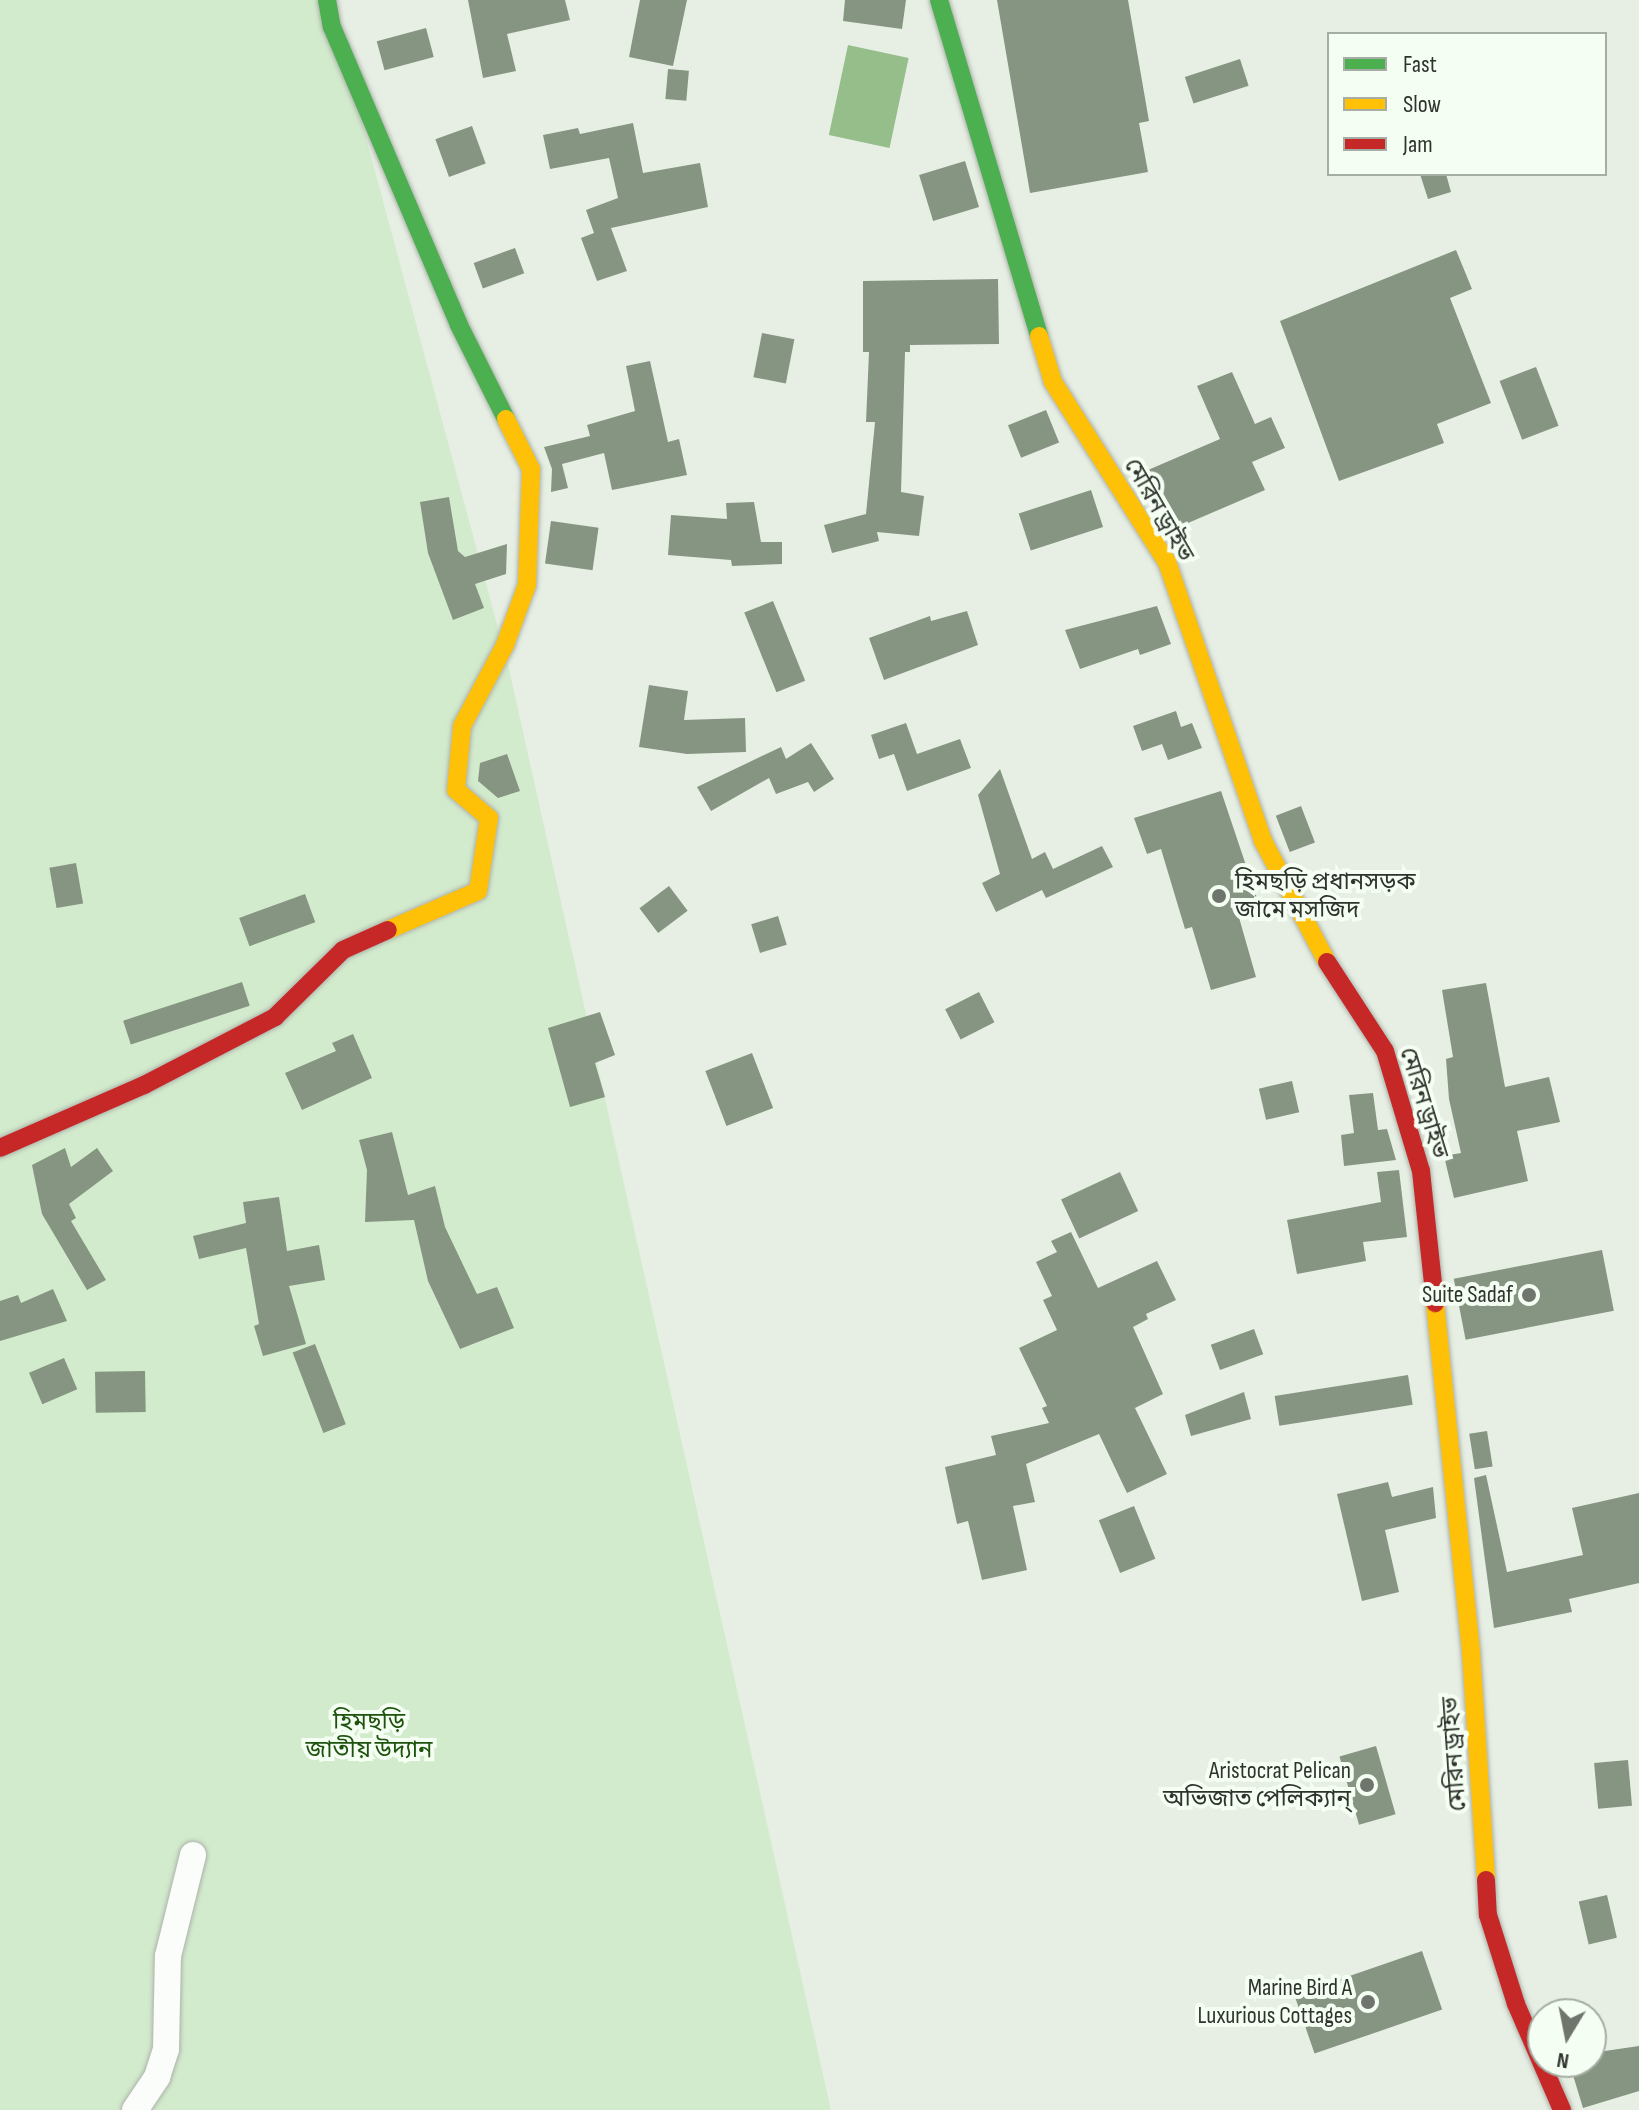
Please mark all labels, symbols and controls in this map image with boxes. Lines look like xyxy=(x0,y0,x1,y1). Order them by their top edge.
legend xyxy=(1327,32,1607,176)
text: Fast xyxy=(1403,50,1437,79)
text: Slow xyxy=(1403,90,1441,119)
text: Jam xyxy=(1403,130,1433,159)
street label: মেরিন ড্রাইভ xyxy=(1118,453,1200,567)
place label: হিমছড়ি প্রধানসড়ক জামে মসজিদ xyxy=(1235,868,1416,924)
marker: হিমছড়ি প্রধানসড়ক জামে মসজিদ xyxy=(1210,887,1228,905)
street label: মেরিন ড্রাইভ xyxy=(1393,1044,1455,1162)
place label: Suite Sadaf xyxy=(1422,1281,1513,1309)
marker: Suite Sadaf xyxy=(1520,1286,1538,1304)
street label: মেরিন ড্রাইভ xyxy=(1436,1696,1472,1812)
park label: হিমছড়ি জাতীয় উদ্যান xyxy=(306,1708,432,1764)
place label: Aristocrat Pelican অভিজাত পেলিক্যান্ xyxy=(1163,1757,1351,1813)
marker: Aristocrat Pelican অভিজাত পেলিক্যান্ xyxy=(1358,1776,1376,1794)
place label: Marine Bird A Luxurious Cottages xyxy=(1197,1974,1352,2030)
marker: Marine Bird A Luxurious Cottages xyxy=(1359,1993,1377,2011)
north arrow xyxy=(1527,1998,1607,2078)
text: N xyxy=(1555,2046,1571,2074)

